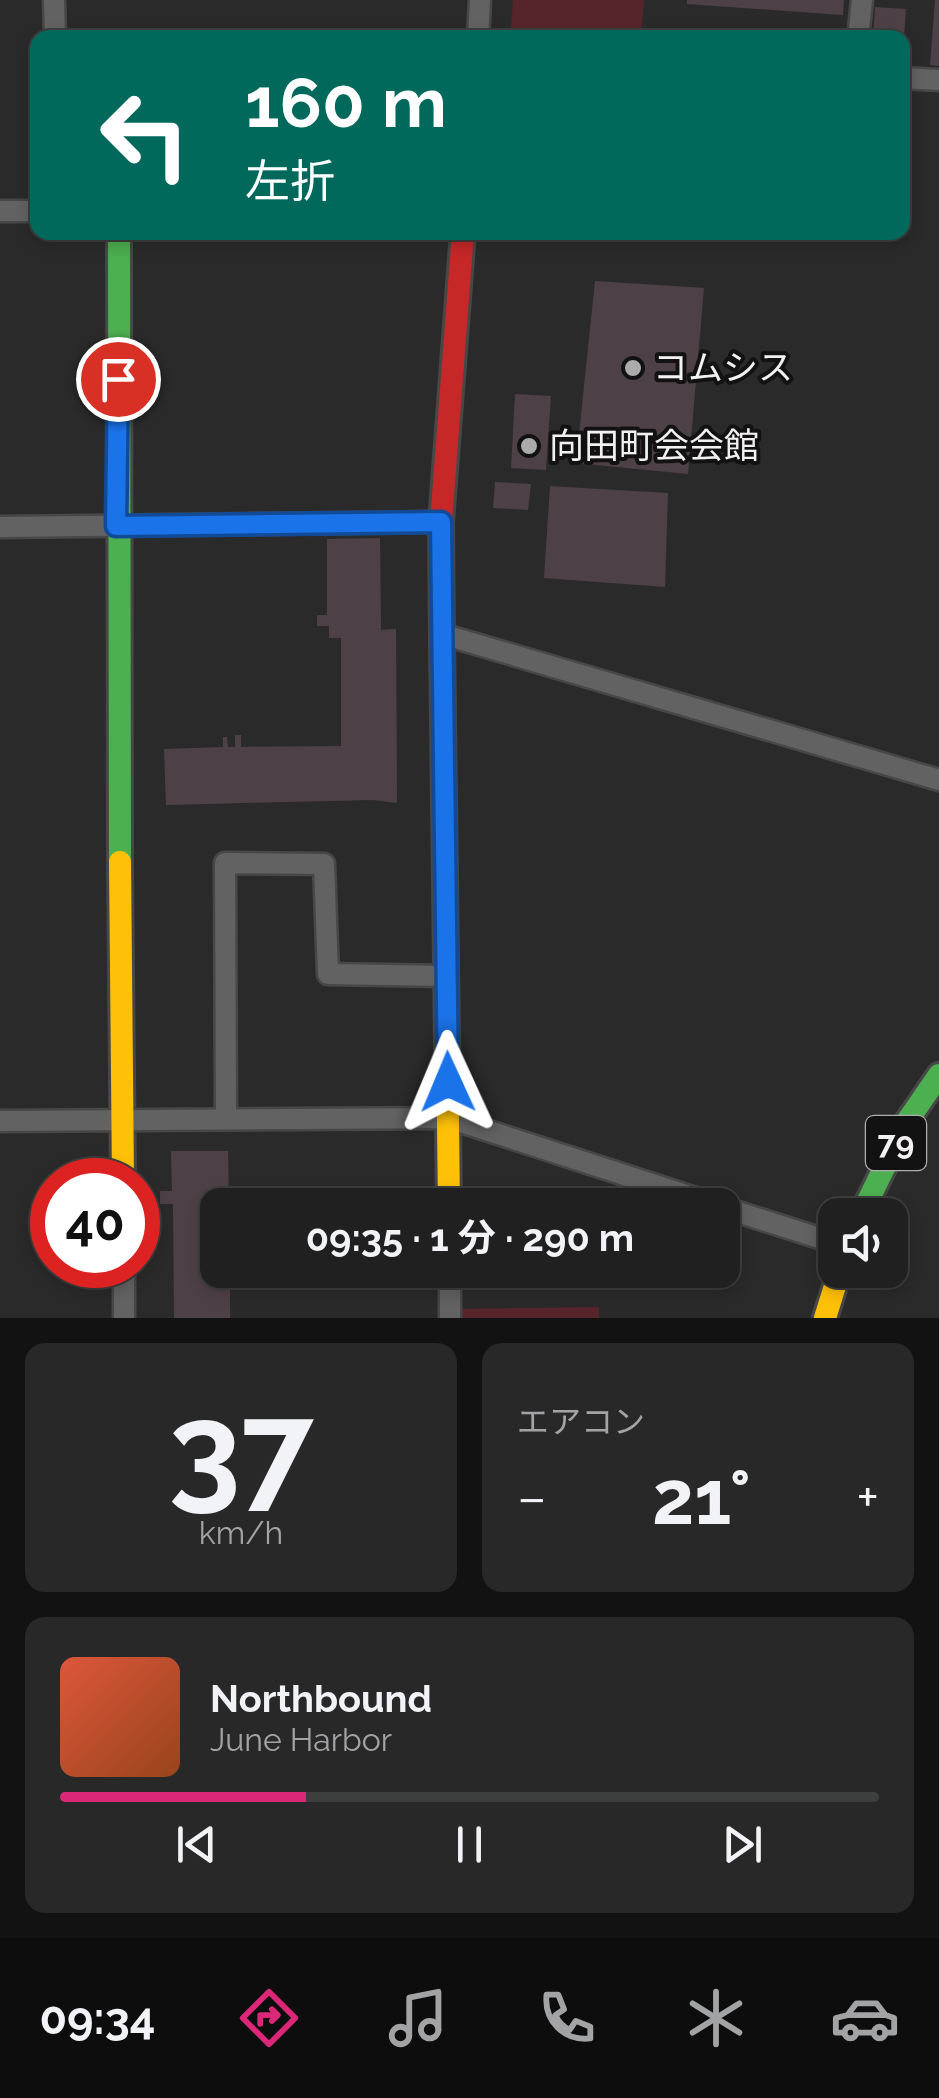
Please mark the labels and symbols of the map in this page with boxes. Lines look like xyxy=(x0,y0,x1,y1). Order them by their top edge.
pin xyxy=(76,337,161,422)
place label: コムシス xyxy=(653,347,793,388)
marker: コムシス xyxy=(622,357,644,379)
place label: 向田町会会館 xyxy=(549,425,759,466)
marker: 向田町会会館 xyxy=(518,435,540,457)
position arrow xyxy=(396,1030,500,1134)
road number: 79 xyxy=(866,1116,926,1170)
speed limit sign: 40 xyxy=(30,1158,160,1288)

